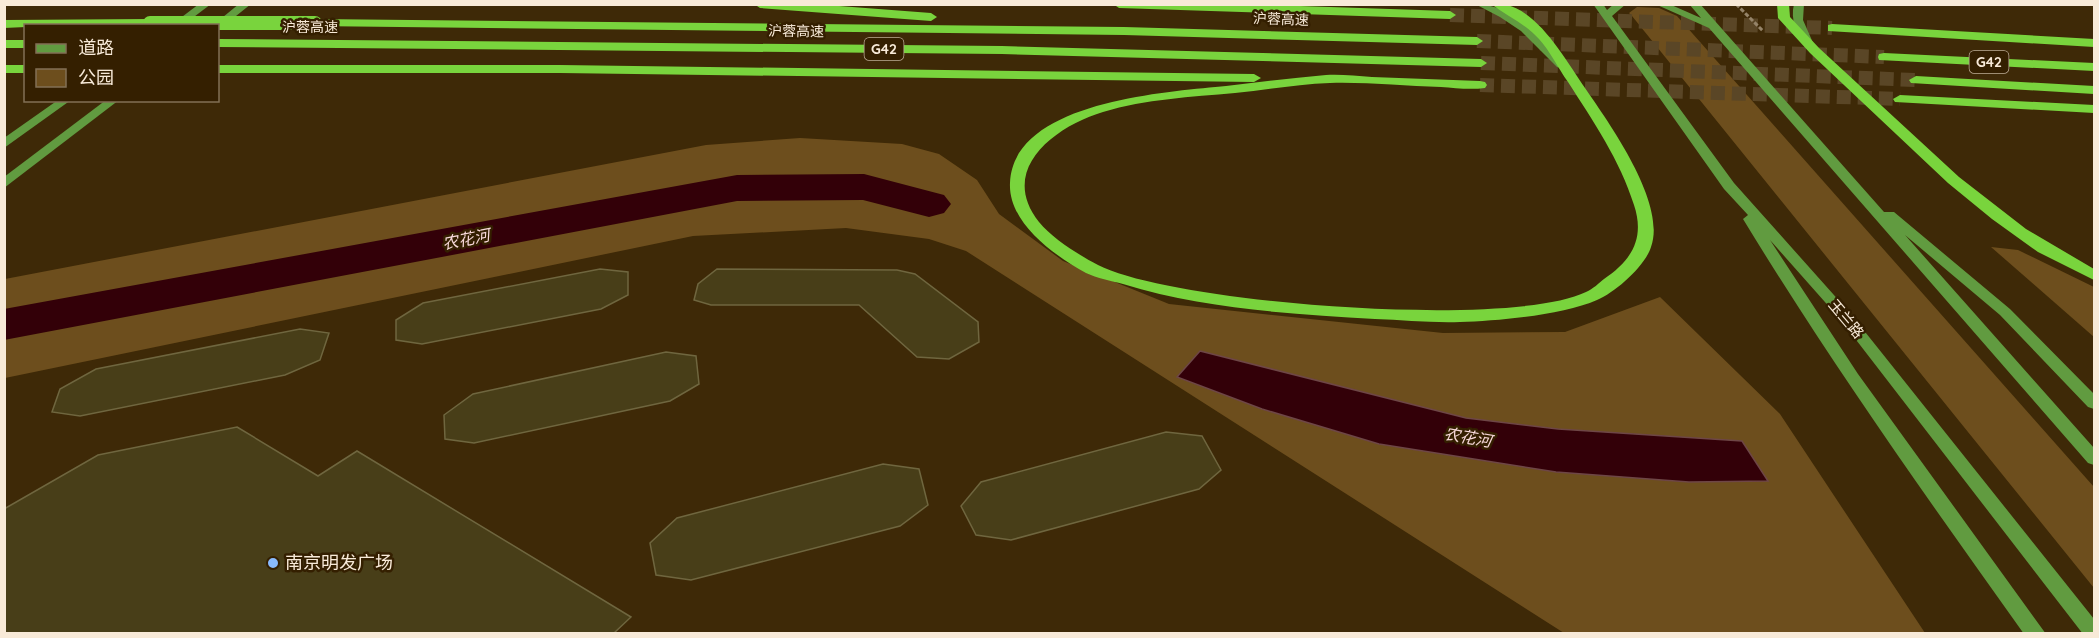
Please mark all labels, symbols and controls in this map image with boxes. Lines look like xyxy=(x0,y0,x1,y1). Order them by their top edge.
street label: 沪蓉高速 xyxy=(1253,9,1309,29)
street label: 沪蓉高速 xyxy=(282,18,338,36)
street label: 沪蓉高速 xyxy=(768,22,824,40)
legend xyxy=(24,24,219,102)
text: 道路 xyxy=(78,36,114,59)
road number: G42 xyxy=(864,38,904,60)
road number: G42 xyxy=(1970,51,2008,73)
text: 公园 xyxy=(78,66,114,89)
water label: 农花河 xyxy=(441,224,494,253)
street label: 玉兰路 xyxy=(1825,295,1868,342)
water label: 农花河 xyxy=(1443,423,1496,452)
place label: 南京明发广场 xyxy=(285,551,393,574)
marker: 南京明发广场 xyxy=(266,556,280,570)

